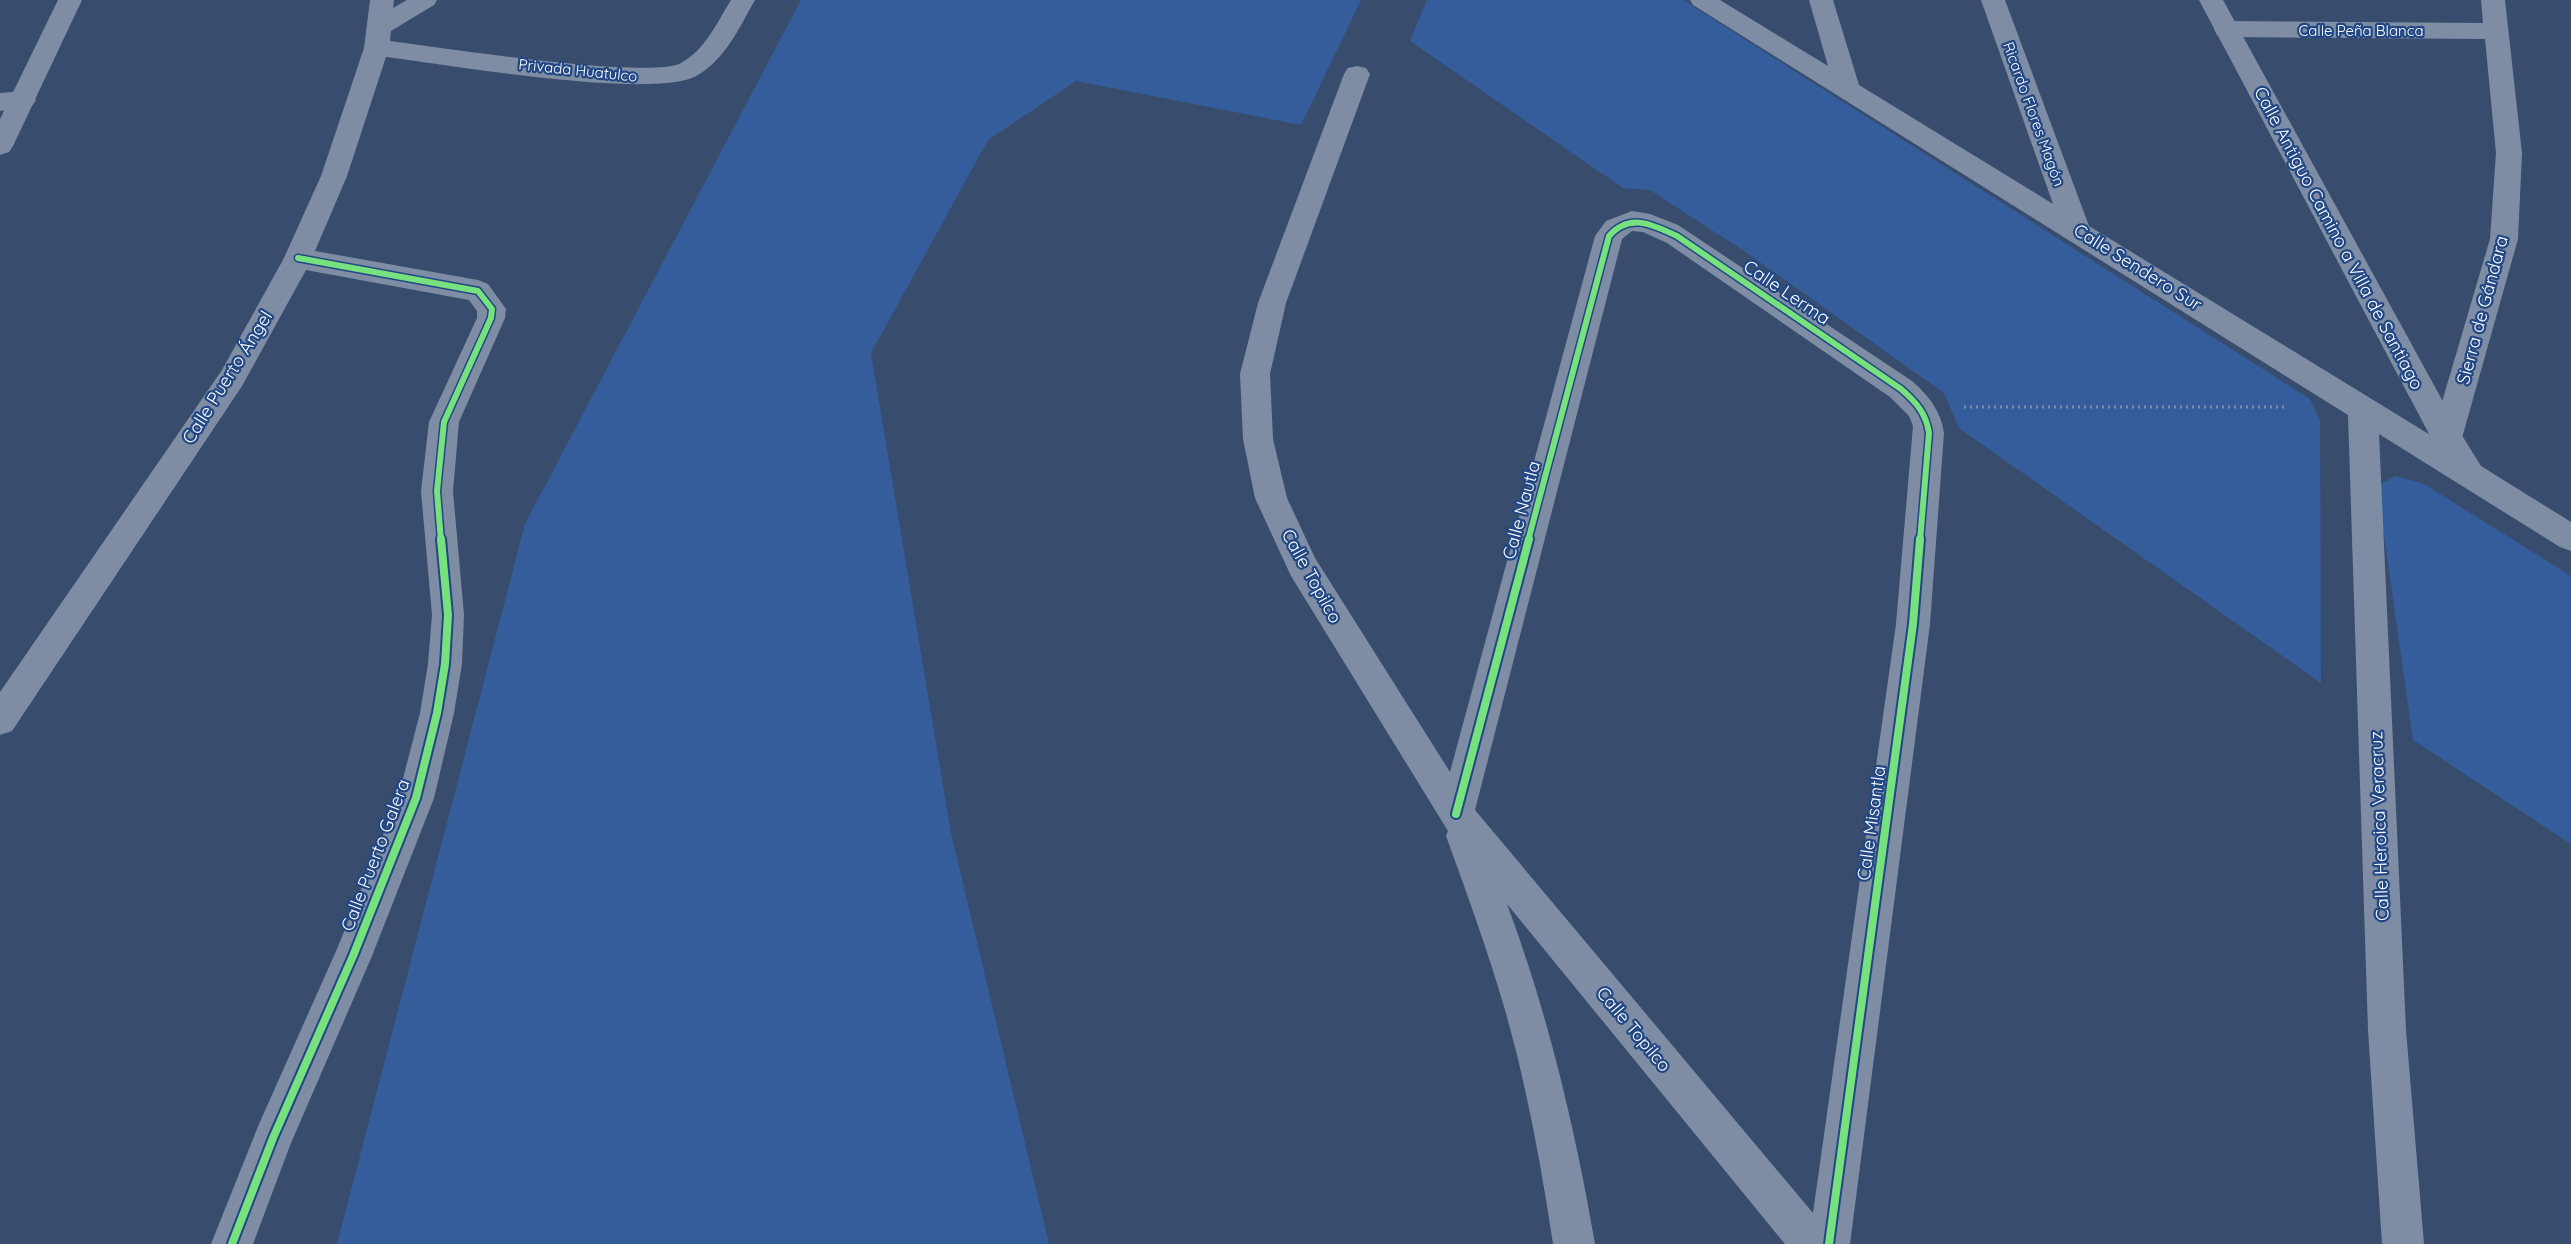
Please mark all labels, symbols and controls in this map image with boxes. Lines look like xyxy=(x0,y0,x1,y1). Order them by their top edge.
street label: Calle Peña Blanca xyxy=(2298,21,2424,40)
street label: Ricardo Flores Magón xyxy=(1999,39,2069,189)
street label: Privada Huatulco xyxy=(518,54,638,86)
street label: Calle Antiguo Camino a Villa de Santiago xyxy=(2249,83,2429,393)
street label: Calle Sendero Sur xyxy=(2069,218,2207,316)
street label: Sierra de Gándara xyxy=(2451,233,2513,387)
street label: Calle Lerma xyxy=(1739,255,1835,329)
street label: Calle Puerto Ángel xyxy=(177,306,277,448)
street label: Calle Nautla xyxy=(1497,458,1545,562)
street label: Calle Topilco xyxy=(1277,525,1347,627)
street label: Calle Heroica Veracruz xyxy=(2364,731,2394,921)
street label: Calle Misantla xyxy=(1852,764,1890,882)
street label: Calle Puerto Galera xyxy=(335,776,415,934)
street label: Calle Topilco xyxy=(1592,982,1676,1076)

